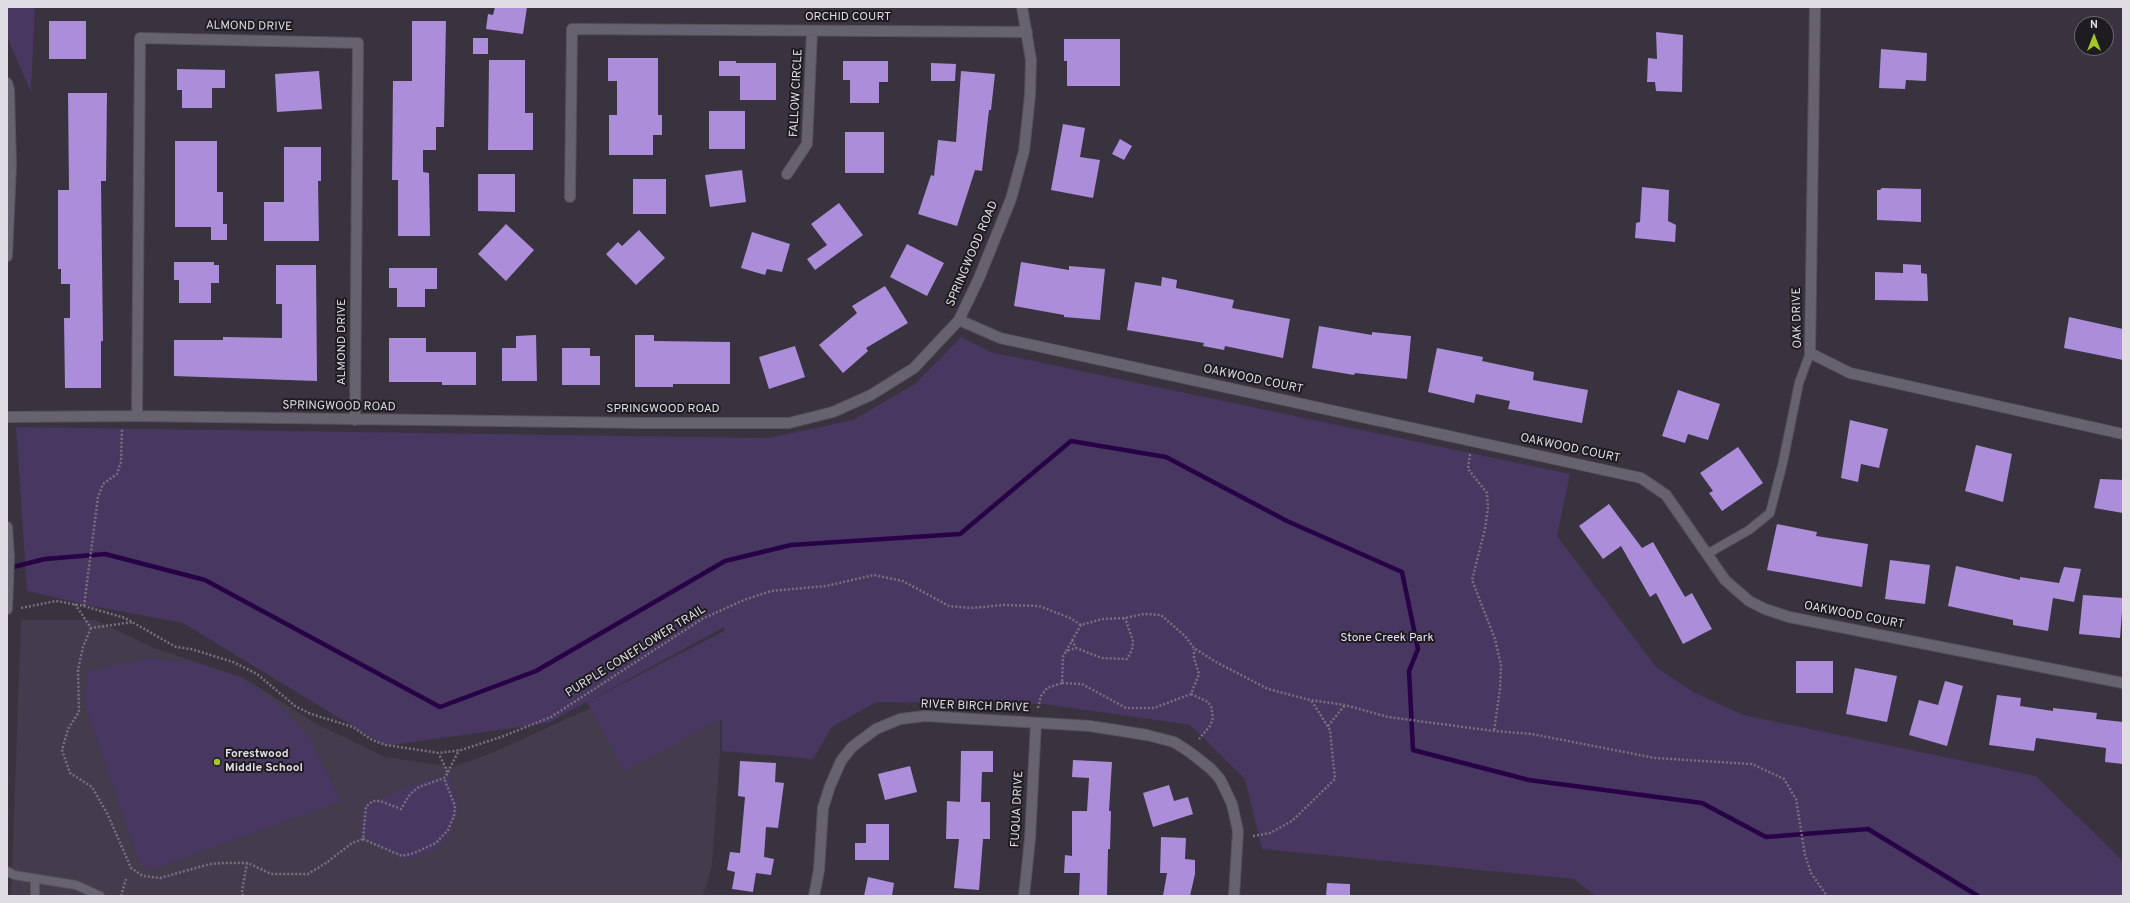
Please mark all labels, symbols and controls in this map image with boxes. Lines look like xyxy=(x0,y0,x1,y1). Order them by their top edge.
street label: ORCHID COURT xyxy=(805,11,891,25)
north arrow xyxy=(2074,16,2114,56)
text: N xyxy=(2090,18,2098,32)
street label: ALMOND DRIVE xyxy=(206,19,292,35)
street label: FALLOW CIRCLE xyxy=(788,49,806,137)
street label: SPRINGWOOD ROAD xyxy=(944,199,1002,309)
street label: OAK DRIVE xyxy=(1790,287,1806,349)
street label: ALMOND DRIVE xyxy=(336,299,350,385)
street label: OAKWOOD COURT xyxy=(1202,362,1304,398)
street label: SPRINGWOOD ROAD xyxy=(282,399,396,415)
street label: SPRINGWOOD ROAD xyxy=(606,403,720,417)
street label: OAKWOOD COURT xyxy=(1519,431,1621,467)
street label: OAKWOOD COURT xyxy=(1803,599,1905,633)
street label: PURPLE CONEFLOWER TRAIL xyxy=(563,603,709,701)
park label: Stone Creek Park xyxy=(1340,632,1434,646)
street label: RIVER BIRCH DRIVE xyxy=(920,698,1030,716)
place label: Forestwood Middle School xyxy=(225,748,303,776)
marker: Forestwood Middle School xyxy=(212,757,222,767)
street label: FUQUA DRIVE xyxy=(1009,770,1027,848)

